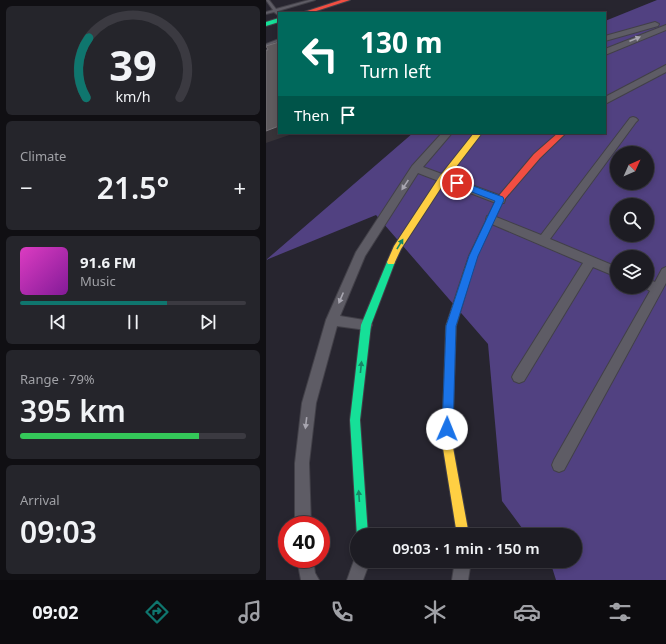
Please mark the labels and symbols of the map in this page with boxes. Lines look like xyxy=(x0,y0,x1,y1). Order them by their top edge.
one-way arrow xyxy=(630,36,642,42)
north arrow xyxy=(610,146,654,190)
pin xyxy=(440,166,474,200)
one-way arrow xyxy=(401,179,409,190)
one-way arrow xyxy=(396,239,404,249)
one-way arrow xyxy=(338,292,344,304)
one-way arrow xyxy=(358,361,364,373)
position arrow xyxy=(426,408,468,450)
one-way arrow xyxy=(303,416,310,429)
one-way arrow xyxy=(356,490,363,502)
speed limit sign: 40 xyxy=(278,516,330,568)

